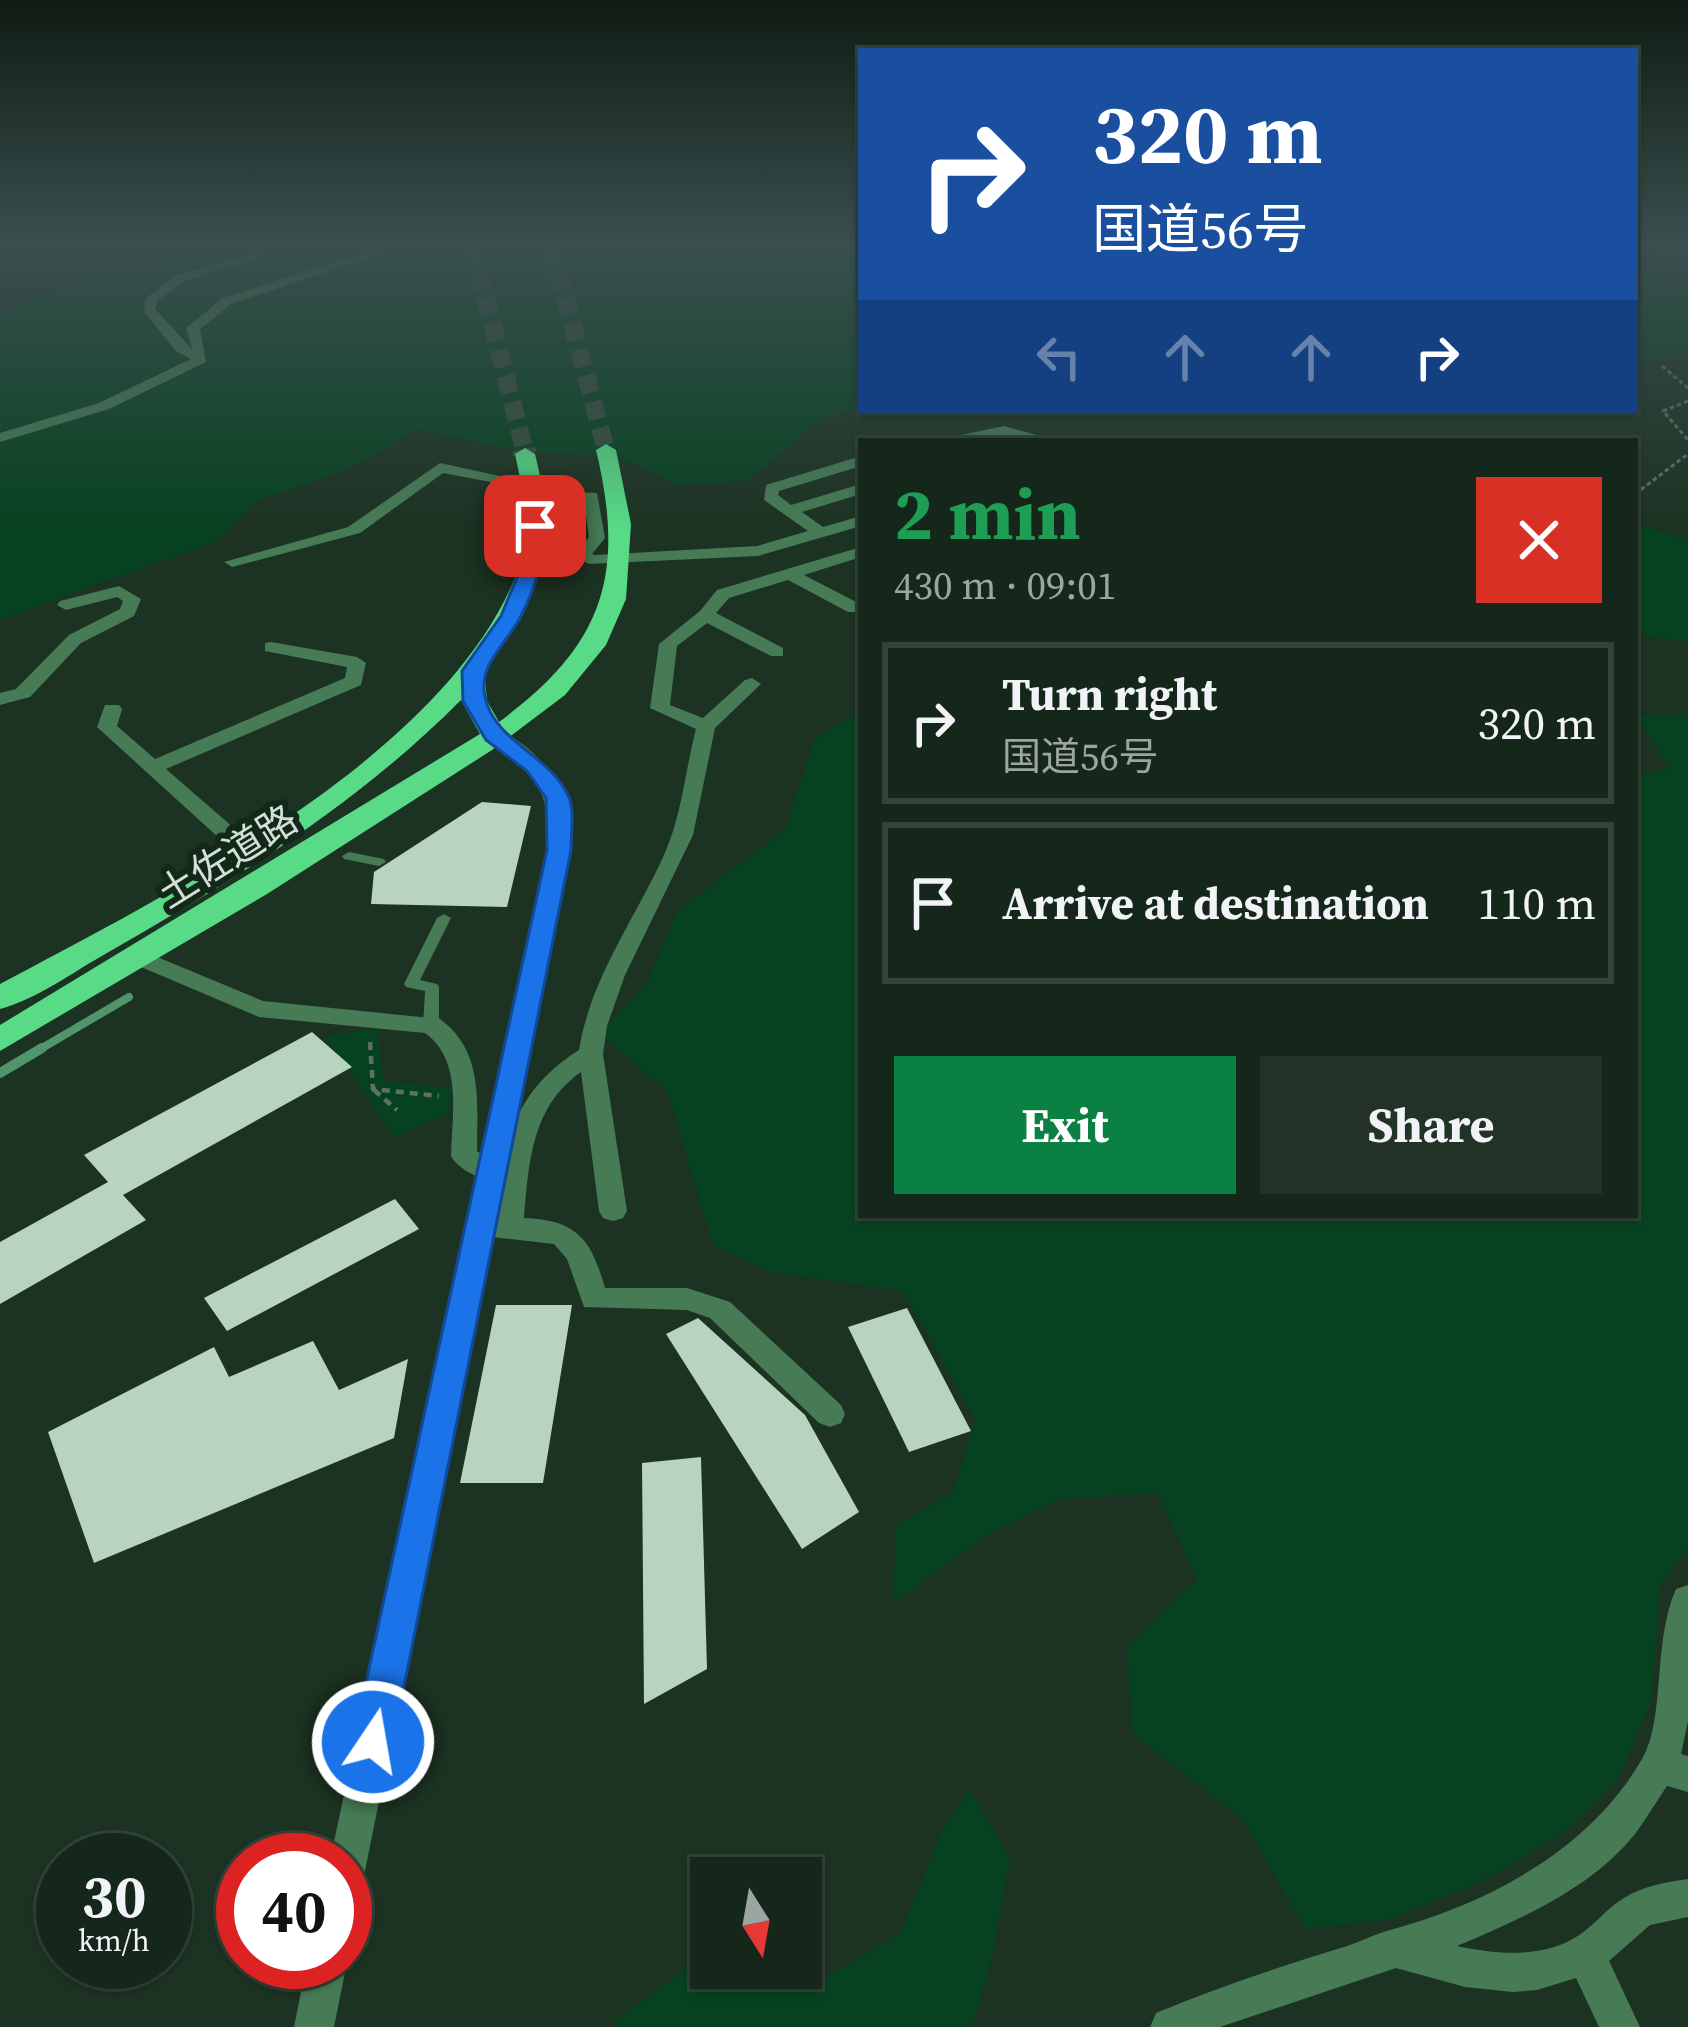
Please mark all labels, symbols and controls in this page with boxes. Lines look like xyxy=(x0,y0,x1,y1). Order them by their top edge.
text: 320 m xyxy=(1092,76,1323,191)
icon: right xyxy=(894,96,1050,252)
text: 国道56号 xyxy=(1092,192,1308,266)
icon: left xyxy=(1026,324,1092,390)
icon: ahead xyxy=(1152,324,1218,390)
icon: ahead xyxy=(1278,324,1344,390)
icon: right xyxy=(1404,324,1470,390)
text: 2 min xyxy=(894,464,1081,563)
pin xyxy=(484,475,586,577)
button: close xyxy=(1476,477,1602,603)
icon: arrive xyxy=(502,493,568,559)
text: 430 m · 09:01 xyxy=(894,559,1116,612)
text: Turn right xyxy=(1002,663,1217,725)
icon: right xyxy=(900,690,966,756)
text: 320 m xyxy=(1477,692,1596,754)
text: 国道56号 xyxy=(1002,730,1158,783)
street label: 土佐道路 xyxy=(147,793,307,920)
icon: arrive xyxy=(900,870,966,936)
text: Arrive at destination xyxy=(1002,872,1429,934)
text: 110 m xyxy=(1477,872,1596,934)
button: Exit xyxy=(894,1056,1236,1194)
button: Share xyxy=(1260,1056,1602,1194)
position arrow xyxy=(310,1679,436,1805)
speed limit sign: 40 xyxy=(216,1833,372,1989)
text: 30 xyxy=(81,1855,147,1937)
north arrow xyxy=(690,1857,822,1989)
map controls xyxy=(690,1857,822,1989)
text: km/h xyxy=(78,1920,150,1961)

